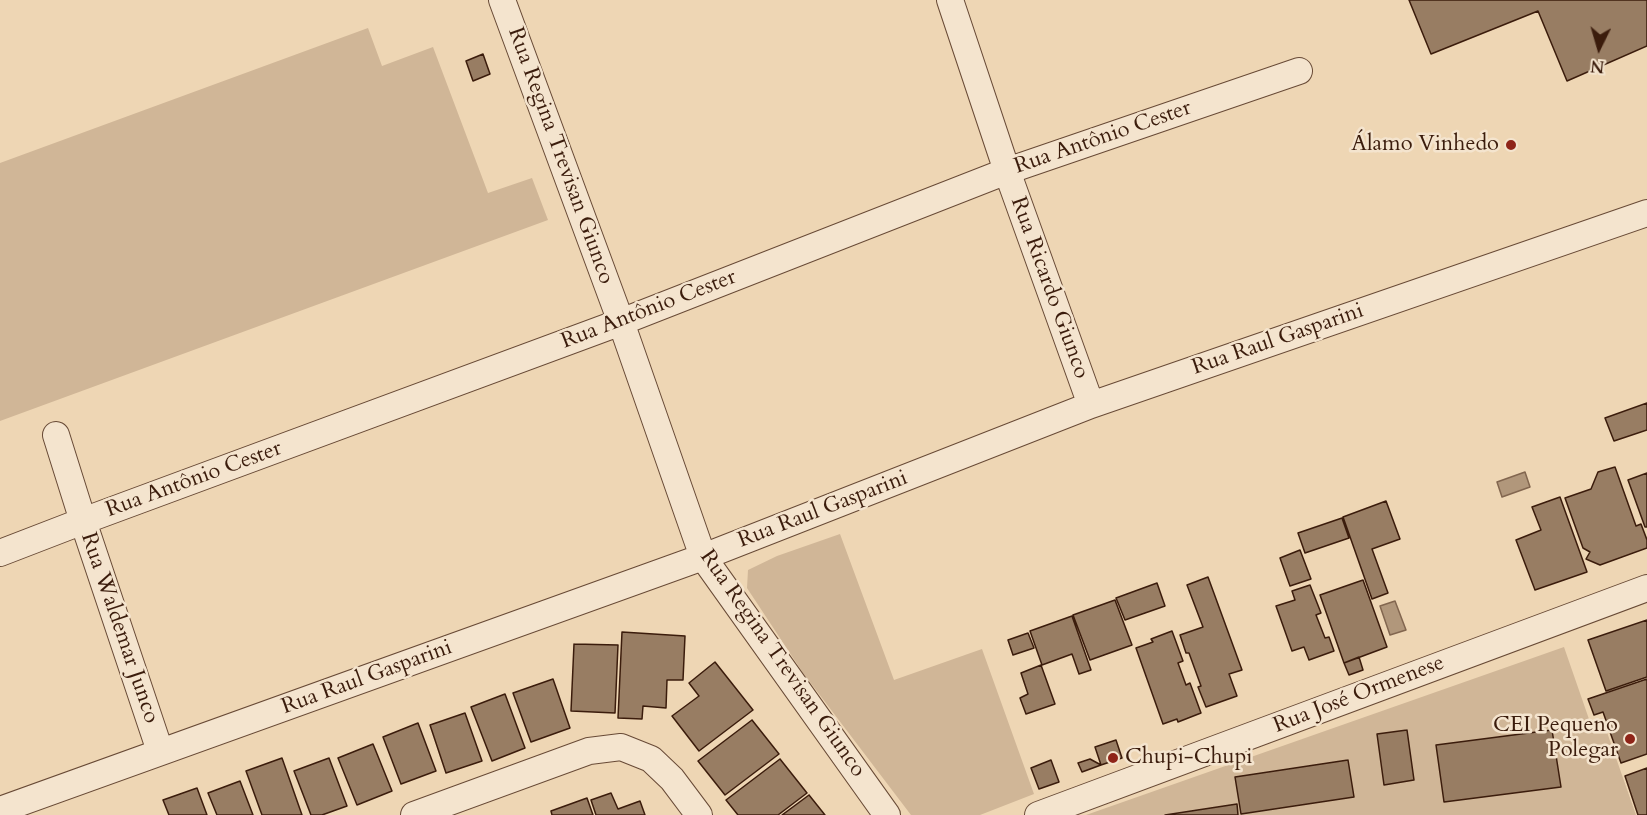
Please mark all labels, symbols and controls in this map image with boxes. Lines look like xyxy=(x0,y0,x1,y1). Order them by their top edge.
north arrow xyxy=(1569,18,1629,78)
street label: Rua Regina Trevisan Giunco xyxy=(501,24,619,288)
text: N xyxy=(1590,54,1605,77)
street label: Rua Antônio Cester xyxy=(1011,95,1195,181)
place label: Álamo Vinhedo xyxy=(1351,132,1499,158)
marker: Álamo Vinhedo xyxy=(1504,138,1518,152)
street label: Rua Ricardo Giunco xyxy=(1004,194,1094,382)
street label: Rua Antônio Cester xyxy=(558,264,740,356)
street label: Rua Raul Gasparini xyxy=(1189,298,1367,382)
street label: Rua Antônio Cester xyxy=(102,436,286,524)
street label: Rua Raul Gasparini xyxy=(734,466,912,554)
street label: Rua Waldemar Junco xyxy=(74,529,164,727)
street label: Rua Regina Trevisan Giunco xyxy=(693,545,871,783)
street label: Rua Raul Gasparini xyxy=(278,635,456,721)
street label: Rua José Ormenese xyxy=(1270,650,1448,740)
place label: CEI Pequeno Polegar xyxy=(1493,713,1618,764)
marker: CEI Pequeno Polegar xyxy=(1623,732,1637,746)
place label: Chupi-Chupi xyxy=(1125,745,1253,771)
marker: Chupi-Chupi xyxy=(1106,751,1120,765)

